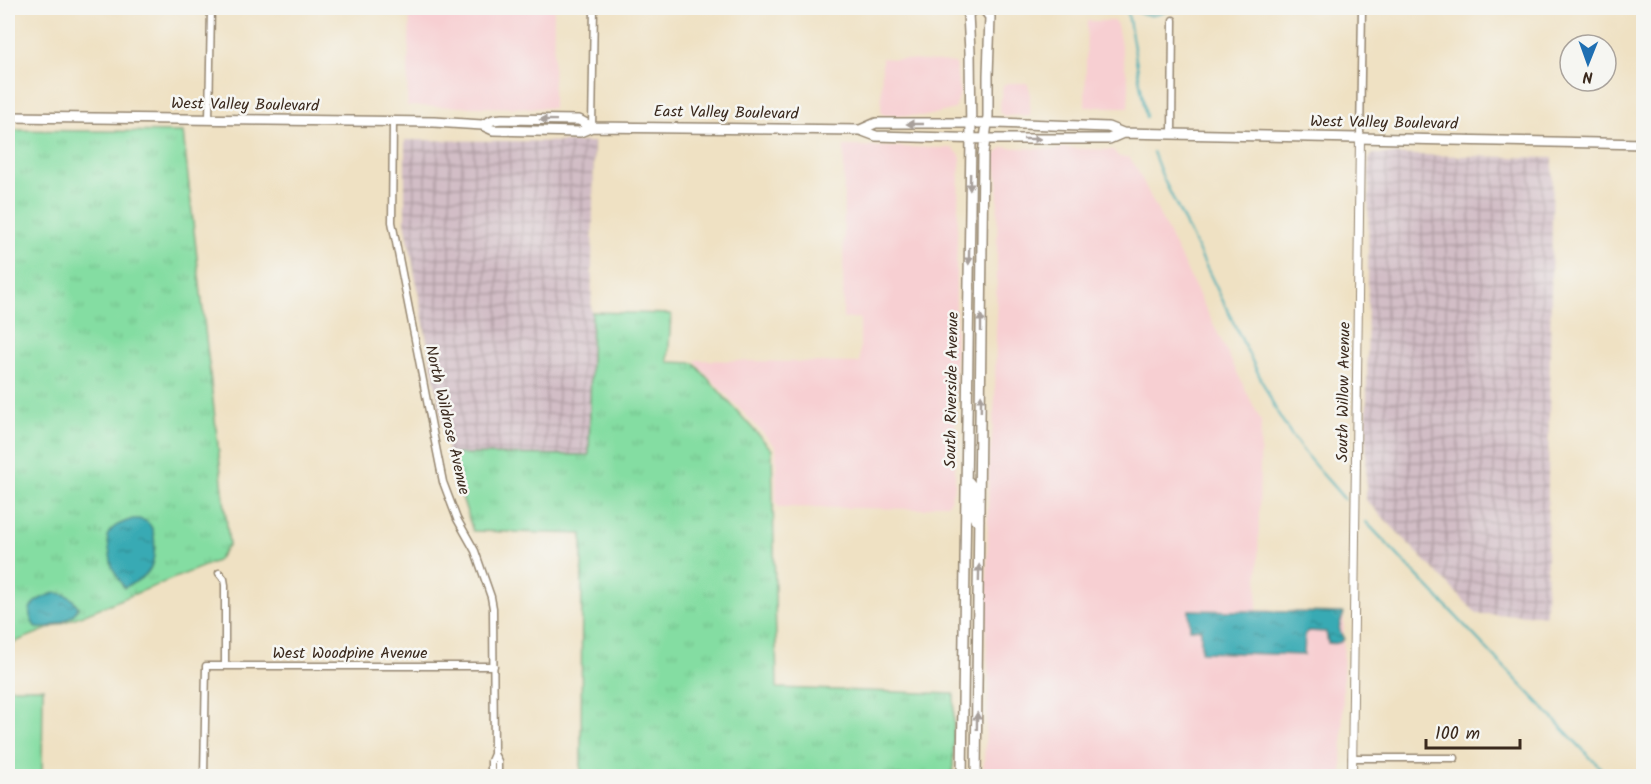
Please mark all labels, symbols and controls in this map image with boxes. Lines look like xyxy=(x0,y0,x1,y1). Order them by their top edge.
north arrow xyxy=(1558,33,1618,93)
text: N xyxy=(1582,64,1593,89)
street label: West Valley Boulevard xyxy=(171,91,320,119)
street label: East Valley Boulevard xyxy=(653,99,800,127)
street label: West Valley Boulevard xyxy=(1310,109,1459,137)
one-way arrow xyxy=(538,115,557,124)
one-way arrow xyxy=(905,119,924,128)
one-way arrow xyxy=(1022,134,1041,144)
one-way arrow xyxy=(965,173,975,192)
one-way arrow xyxy=(964,247,974,266)
street label: South Riverside Avenue xyxy=(938,312,966,468)
one-way arrow xyxy=(976,314,986,333)
street label: South Willow Avenue xyxy=(1330,322,1358,462)
street label: North Wildrose Avenue xyxy=(418,343,476,497)
one-way arrow xyxy=(976,394,986,413)
one-way arrow xyxy=(974,563,983,582)
street label: West Woodpine Avenue xyxy=(273,641,427,666)
one-way arrow xyxy=(972,711,982,730)
scale bar xyxy=(1426,712,1520,750)
text: 100 m xyxy=(1435,720,1480,749)

